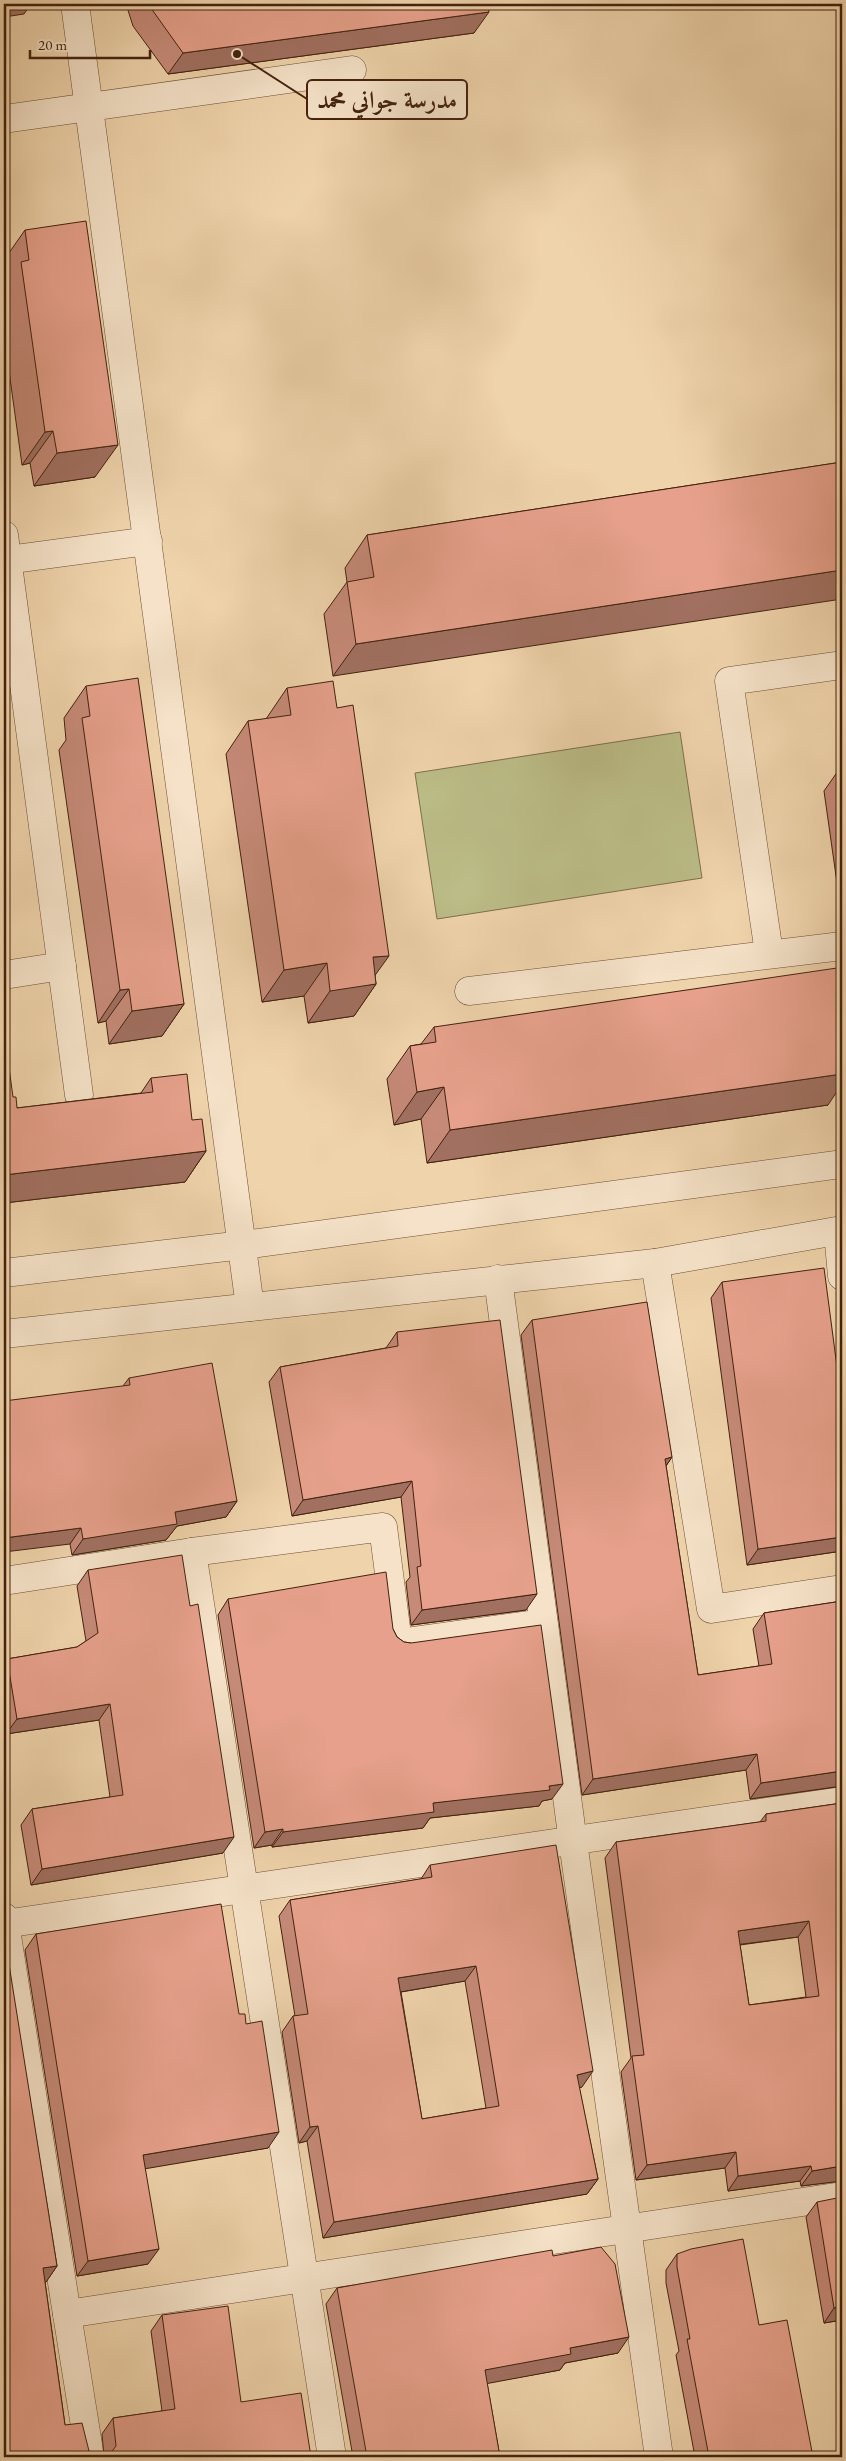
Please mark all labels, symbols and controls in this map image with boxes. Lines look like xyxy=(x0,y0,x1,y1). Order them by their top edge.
scale bar xyxy=(30,28,150,60)
text: 20 m xyxy=(38,35,67,54)
callout: مدرسة جواني محمد xyxy=(307,80,467,119)
text: مدرسة جواني محمد xyxy=(317,84,457,119)

